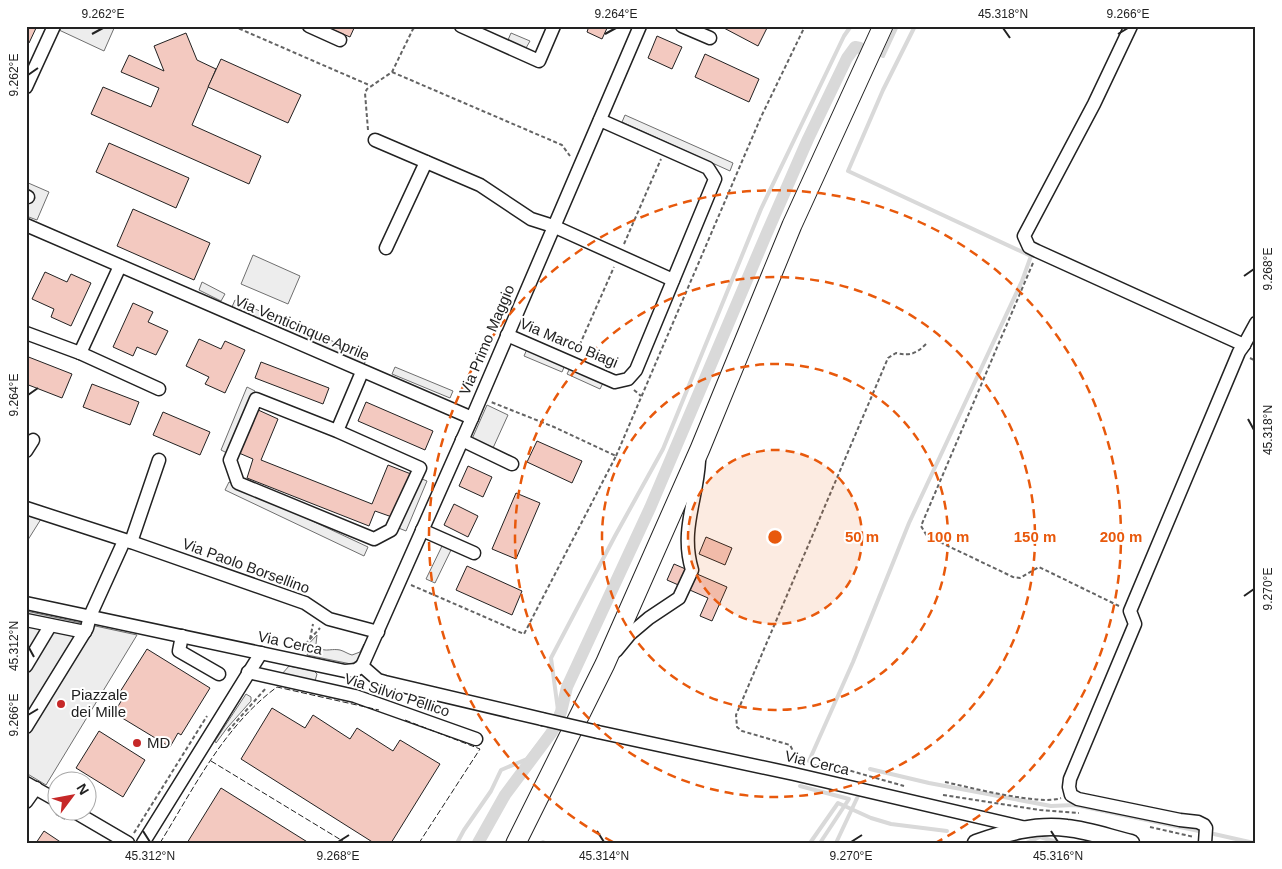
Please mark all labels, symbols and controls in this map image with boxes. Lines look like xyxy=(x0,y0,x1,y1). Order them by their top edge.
text: 9.262°E xyxy=(82,7,124,21)
text: 9.264°E xyxy=(595,7,637,21)
text: 45.318°N xyxy=(978,7,1028,21)
text: 9.266°E xyxy=(1107,7,1149,21)
text: 9.262°E xyxy=(7,54,21,96)
text: 9.268°E xyxy=(1261,248,1275,290)
street label: Via Primo Maggio xyxy=(456,282,517,397)
street label: Via Venticinque Aprile xyxy=(232,291,372,364)
street label: Via Marco Biagi xyxy=(518,314,621,371)
text: 9.264°E xyxy=(7,374,21,416)
text: 45.318°N xyxy=(1261,405,1275,455)
centre of rings xyxy=(766,528,784,546)
text: 50 m xyxy=(845,528,879,545)
text: 100 m xyxy=(927,528,969,545)
text: 150 m xyxy=(1014,528,1056,545)
text: 200 m xyxy=(1100,528,1142,545)
street label: Via Paolo Borsellino xyxy=(180,535,312,596)
text: 9.270°E xyxy=(1261,568,1275,610)
text: 45.312°N xyxy=(7,621,21,671)
street label: Via Cerca xyxy=(256,627,325,658)
street label: Via Silvio Pellico xyxy=(342,669,452,720)
place label: Piazzale dei Mille xyxy=(71,686,128,720)
text: 9.266°E xyxy=(7,694,21,736)
marker: Piazzale dei Mille xyxy=(55,698,67,710)
place label: MD xyxy=(147,734,170,751)
marker: MD xyxy=(131,737,143,749)
street label: Via Cerca xyxy=(783,747,852,778)
north arrow xyxy=(48,772,98,822)
text: N xyxy=(74,781,92,798)
text: 45.312°N xyxy=(125,849,175,863)
text: 9.268°E xyxy=(317,849,359,863)
text: 45.314°N xyxy=(579,849,629,863)
text: 9.270°E xyxy=(830,849,872,863)
text: 45.316°N xyxy=(1033,849,1083,863)

